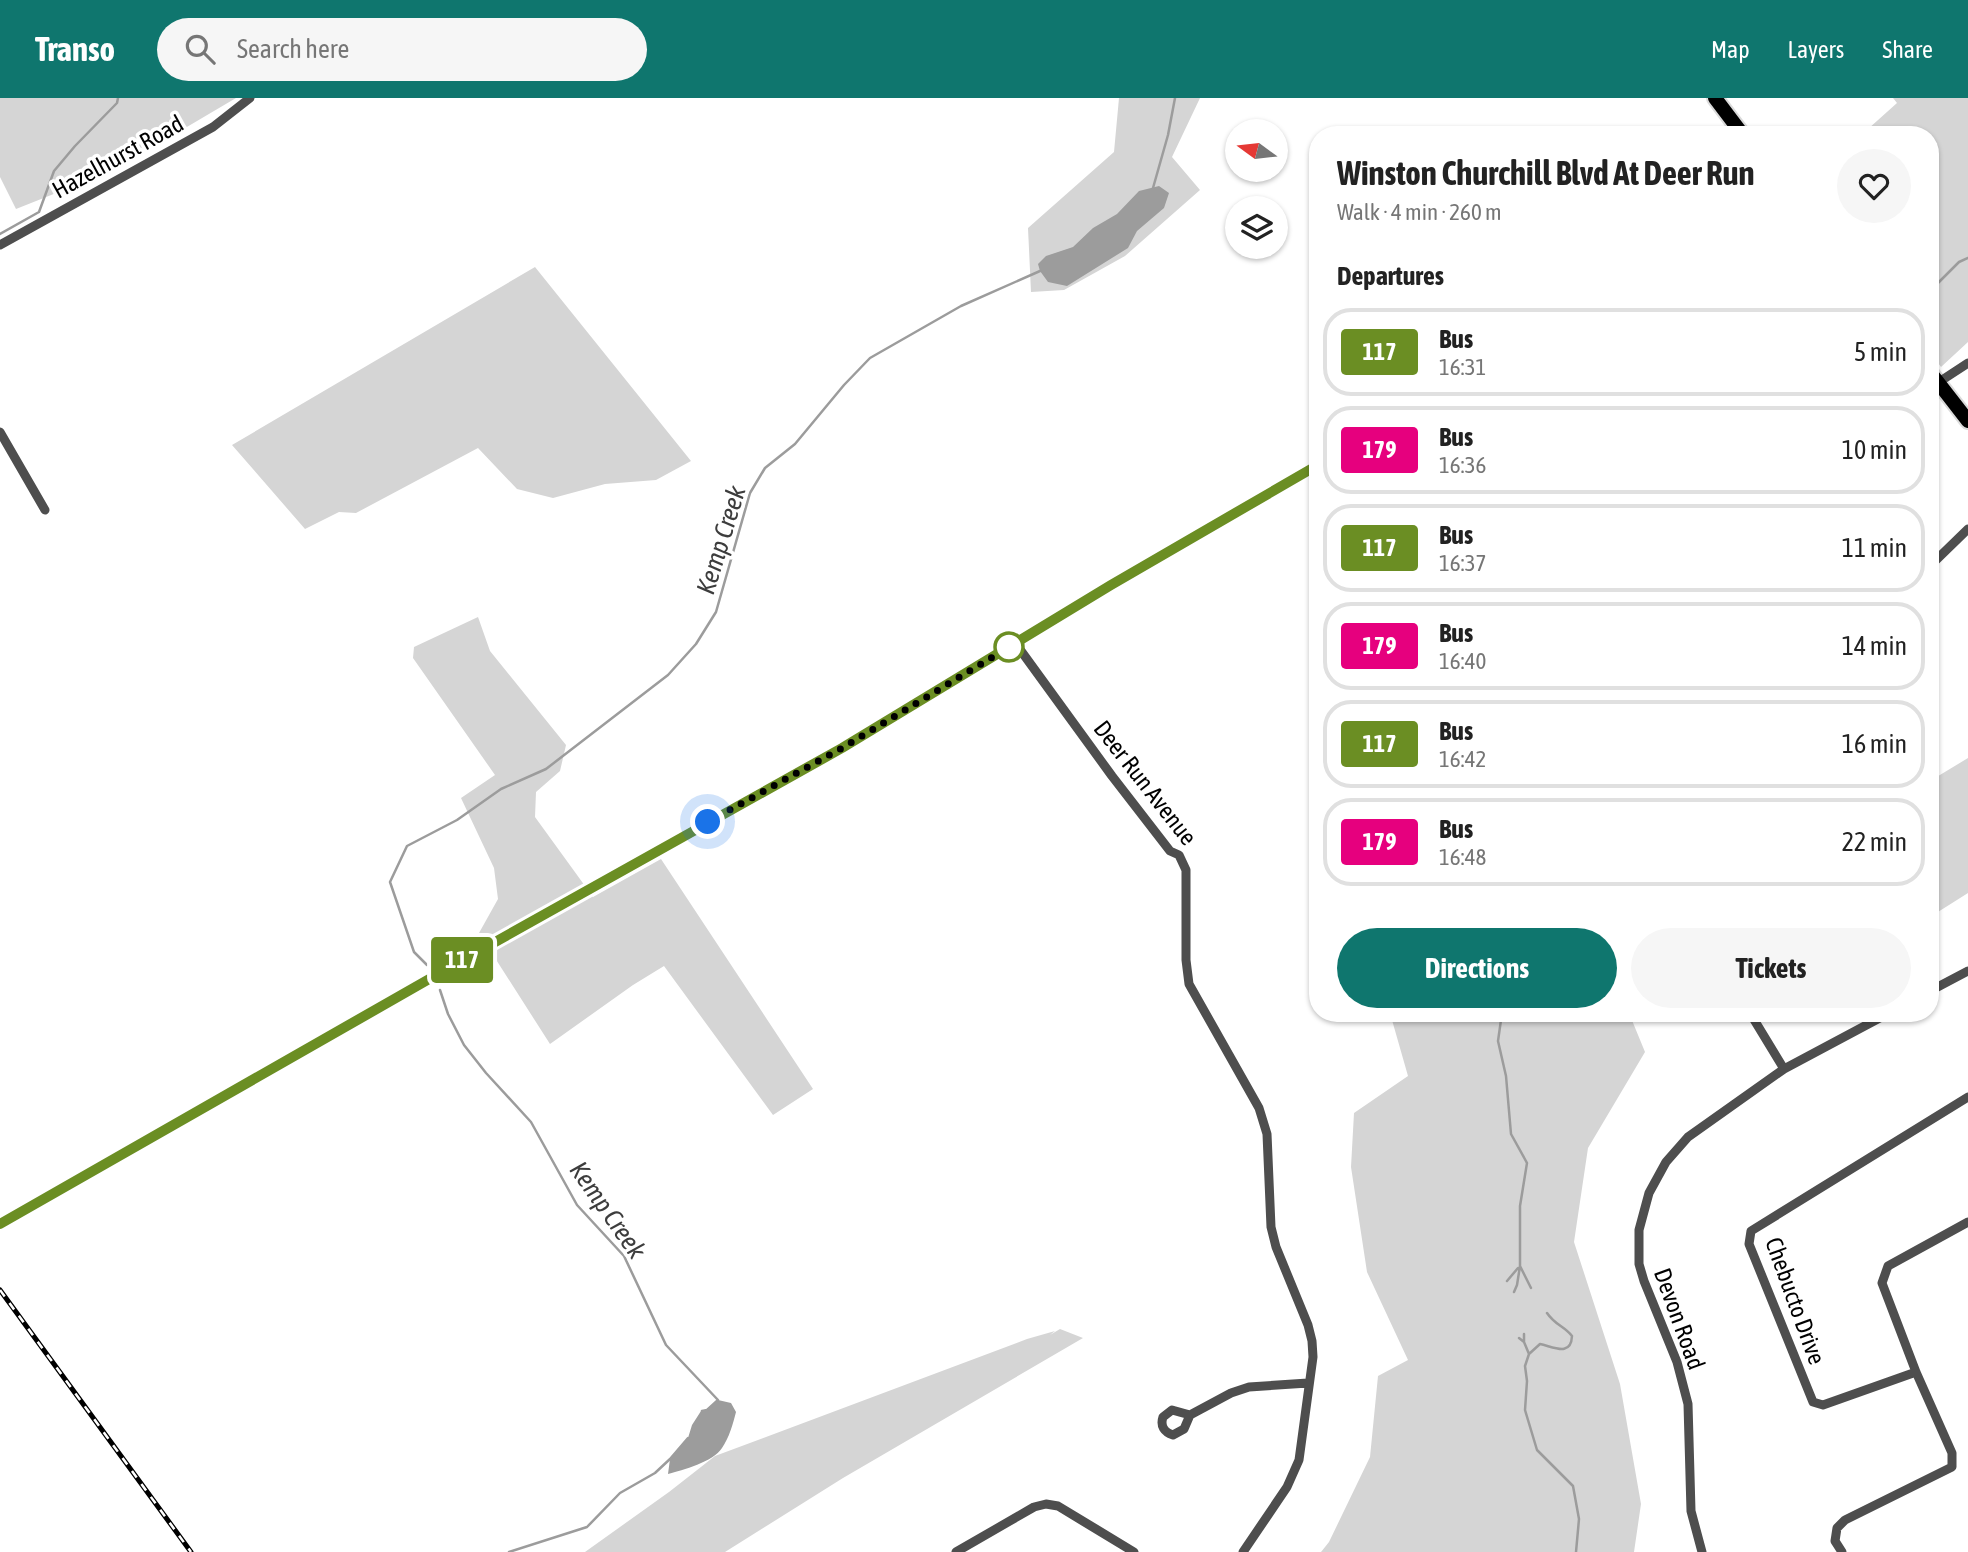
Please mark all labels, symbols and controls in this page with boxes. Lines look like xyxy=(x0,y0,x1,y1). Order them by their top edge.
search box xyxy=(157,18,647,81)
text: Transo xyxy=(35,30,115,68)
icon: search xyxy=(181,30,219,68)
text: Search here xyxy=(237,34,349,64)
text: Map xyxy=(1711,36,1750,63)
text: Layers xyxy=(1788,36,1844,63)
text: Share xyxy=(1882,36,1933,63)
street label: Hazelhurst Road xyxy=(48,109,188,204)
north arrow xyxy=(1225,119,1288,182)
map controls xyxy=(1225,119,1288,259)
button: heart xyxy=(1837,149,1911,223)
text: Winston Churchill Blvd At Deer Run xyxy=(1337,154,1754,192)
button: layers xyxy=(1225,196,1288,259)
text: Walk · 4 min · 260 m xyxy=(1337,199,1501,225)
text: Departures xyxy=(1337,261,1444,291)
text: Bus xyxy=(1439,324,1473,354)
text: 5 min xyxy=(1854,337,1907,367)
text: 117 xyxy=(1363,338,1396,365)
text: 16:31 xyxy=(1439,354,1486,380)
text: Bus xyxy=(1439,422,1473,452)
text: 10 min xyxy=(1842,435,1907,465)
text: 179 xyxy=(1363,436,1396,463)
text: 16:36 xyxy=(1439,452,1486,478)
water label: Kemp Creek xyxy=(690,482,752,598)
text: Bus xyxy=(1439,520,1473,550)
text: 11 min xyxy=(1842,533,1907,563)
text: 117 xyxy=(1363,534,1396,561)
text: 16:37 xyxy=(1439,550,1486,576)
text: Bus xyxy=(1439,618,1473,648)
text: 14 min xyxy=(1842,631,1907,661)
unlabelled marker xyxy=(994,632,1024,662)
text: 179 xyxy=(1363,632,1396,659)
text: 16:40 xyxy=(1439,648,1486,674)
street label: Deer Run Avenue xyxy=(1088,715,1202,850)
text: Bus xyxy=(1439,716,1473,746)
text: 16 min xyxy=(1842,729,1907,759)
text: 117 xyxy=(1363,730,1396,757)
text: 16:42 xyxy=(1439,746,1486,772)
your location xyxy=(690,804,725,839)
text: Bus xyxy=(1439,814,1473,844)
text: 22 min xyxy=(1842,827,1907,857)
text: 179 xyxy=(1363,828,1396,855)
text: 16:48 xyxy=(1439,844,1486,870)
button: Directions xyxy=(1337,928,1617,1008)
button: Tickets xyxy=(1631,928,1911,1008)
line badge: 117 xyxy=(422,937,502,983)
text: 117 xyxy=(445,946,479,973)
water label: Kemp Creek xyxy=(564,1156,653,1265)
street label: Chebucto Drive xyxy=(1760,1234,1831,1368)
street label: Devon Road xyxy=(1649,1265,1710,1373)

